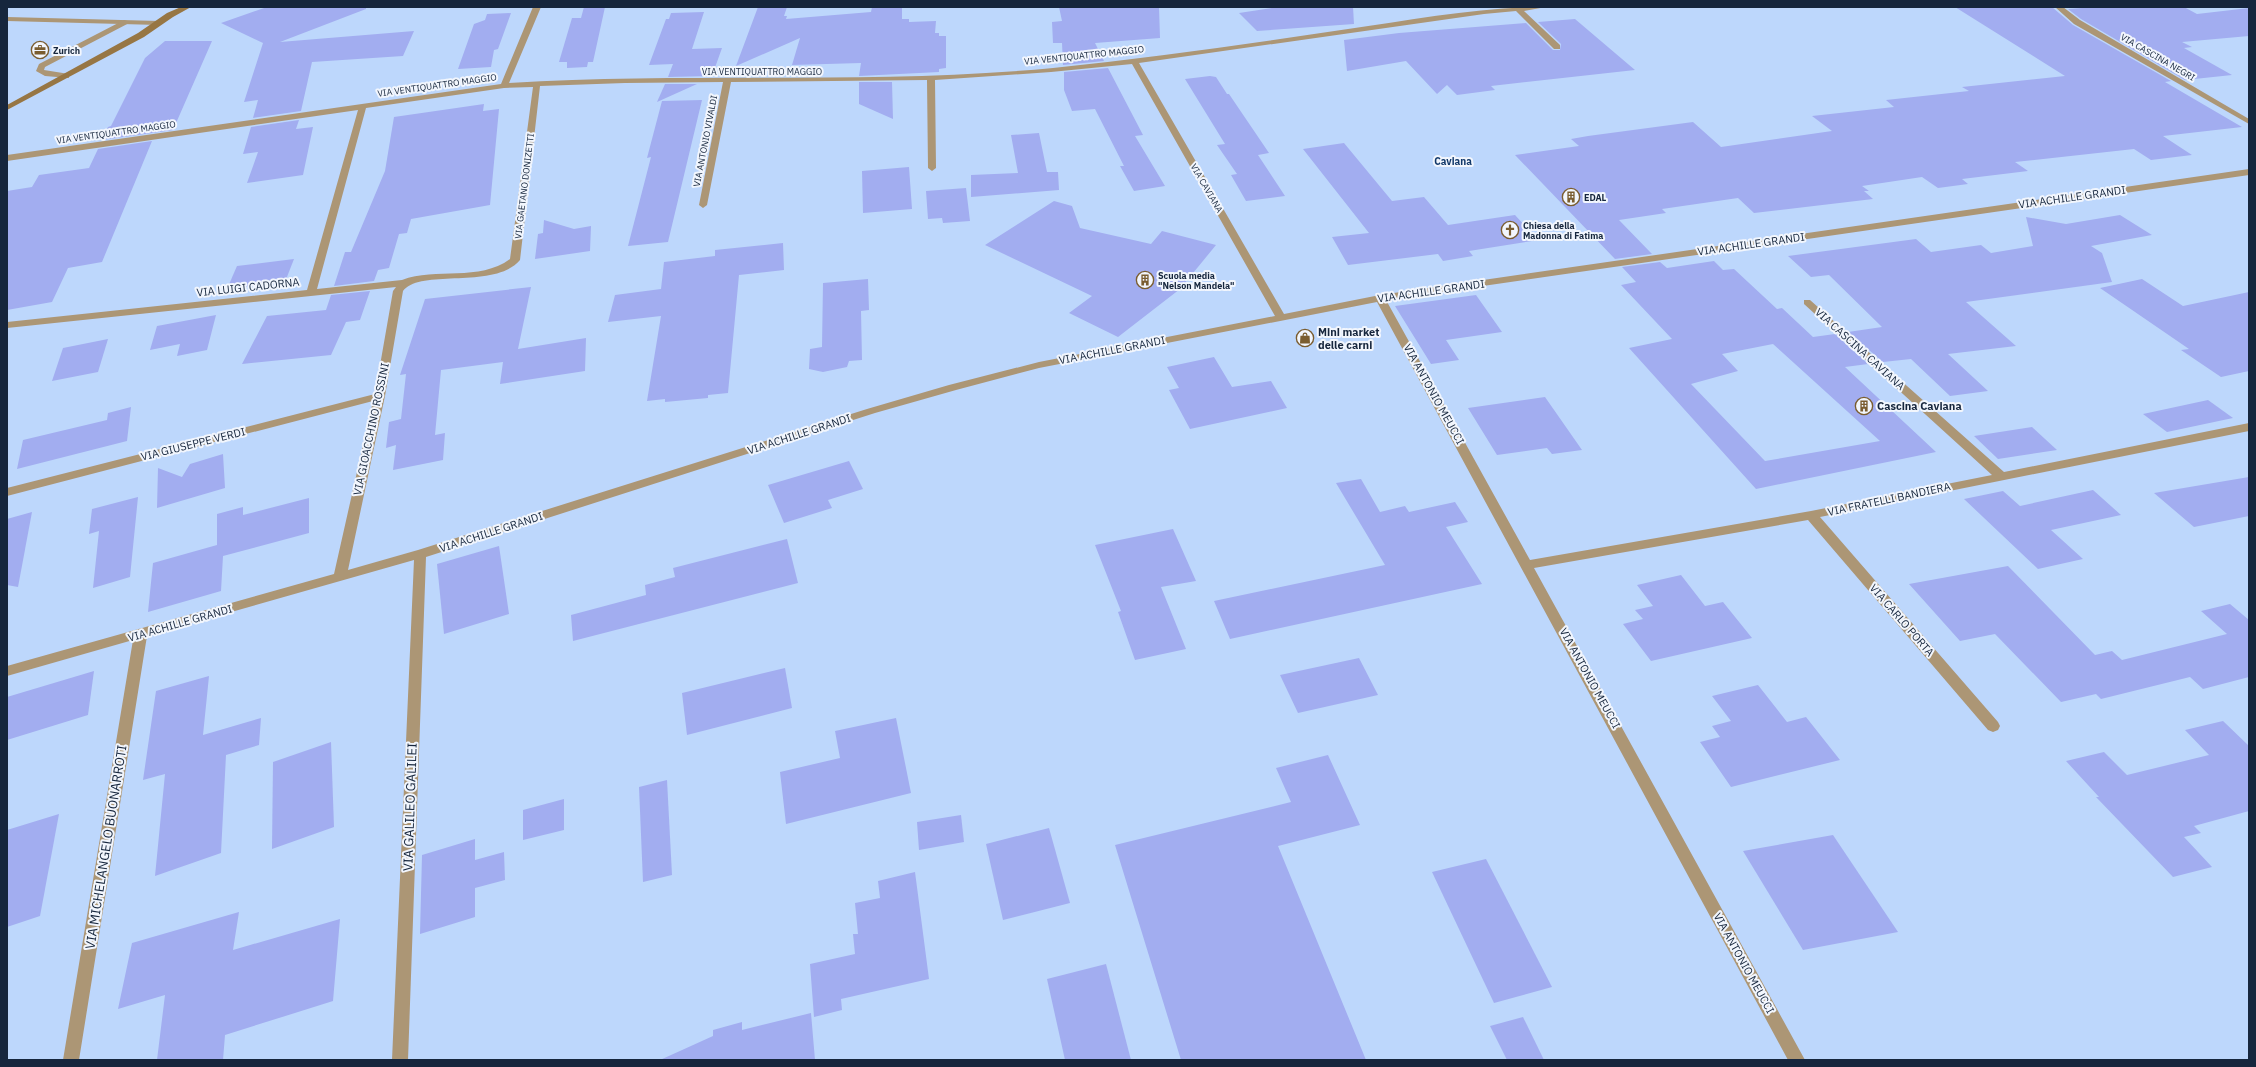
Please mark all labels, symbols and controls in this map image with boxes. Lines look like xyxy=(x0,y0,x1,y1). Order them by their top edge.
street label: VIA CASCINA NEGRI xyxy=(2119,31,2198,83)
office icon: Zurich xyxy=(30,40,50,60)
street label: VIA VENTIQUATTRO MAGGIO xyxy=(1024,43,1144,67)
place label: Zurich xyxy=(53,45,80,56)
street label: VIA VENTIQUATTRO MAGGIO xyxy=(702,66,822,77)
street label: VIA VENTIQUATTRO MAGGIO xyxy=(377,71,497,99)
street label: VIA ANTONIO VIVALDI xyxy=(691,94,719,188)
street label: VIA VENTIQUATTRO MAGGIO xyxy=(56,118,176,146)
street label: VIA GAETANO DONIZETTI xyxy=(512,132,536,239)
district label: Caviana xyxy=(1434,155,1472,168)
street label: VIA CAVIANA xyxy=(1188,161,1226,215)
street label: VIA ACHILLE GRANDI xyxy=(2018,183,2126,211)
building icon: EDAL xyxy=(1561,187,1581,207)
place label: EDAL xyxy=(1584,192,1607,203)
church icon: Chiesa della Madonna di Fatima xyxy=(1500,220,1520,240)
place label: Chiesa della Madonna di Fatima xyxy=(1523,220,1603,241)
street label: VIA ACHILLE GRANDI xyxy=(1697,230,1805,258)
building icon: Scuola media "Nelson Mandela" xyxy=(1135,270,1155,290)
place label: Scuola media "Nelson Mandela" xyxy=(1158,270,1234,291)
street label: VIA LUIGI CADORNA xyxy=(196,275,300,299)
street label: VIA ACHILLE GRANDI xyxy=(1377,277,1485,305)
street label: VIA CASCINA CAVIANA xyxy=(1812,305,1908,393)
place label: Mini market delle carni xyxy=(1318,325,1379,352)
shop icon: Mini market delle carni xyxy=(1295,328,1315,348)
street label: VIA ACHILLE GRANDI xyxy=(1058,333,1166,367)
street label: VIA ANTONIO MEUCCI xyxy=(1401,341,1467,447)
street label: VIA GIOACCHINO ROSSINI xyxy=(350,361,392,497)
building icon: Cascina Caviana xyxy=(1854,396,1874,416)
place label: Cascina Caviana xyxy=(1877,399,1962,413)
street label: VIA ACHILLE GRANDI xyxy=(745,411,853,457)
street label: VIA GIUSEPPE VERDI xyxy=(139,424,247,464)
street label: VIA FRATELLI BANDIERA xyxy=(1826,479,1952,519)
street label: VIA ACHILLE GRANDI xyxy=(437,509,545,555)
street label: VIA CARLO PORTA xyxy=(1867,581,1937,659)
street label: VIA ACHILLE GRANDI xyxy=(126,601,234,645)
street label: VIA ANTONIO MEUCCI xyxy=(1557,625,1623,731)
street label: VIA GALILEO GALILEI xyxy=(399,743,421,871)
street label: VIA MICHELANGELO BUONARROTI xyxy=(81,744,131,950)
street label: VIA ANTONIO MEUCCI xyxy=(1711,910,1777,1016)

